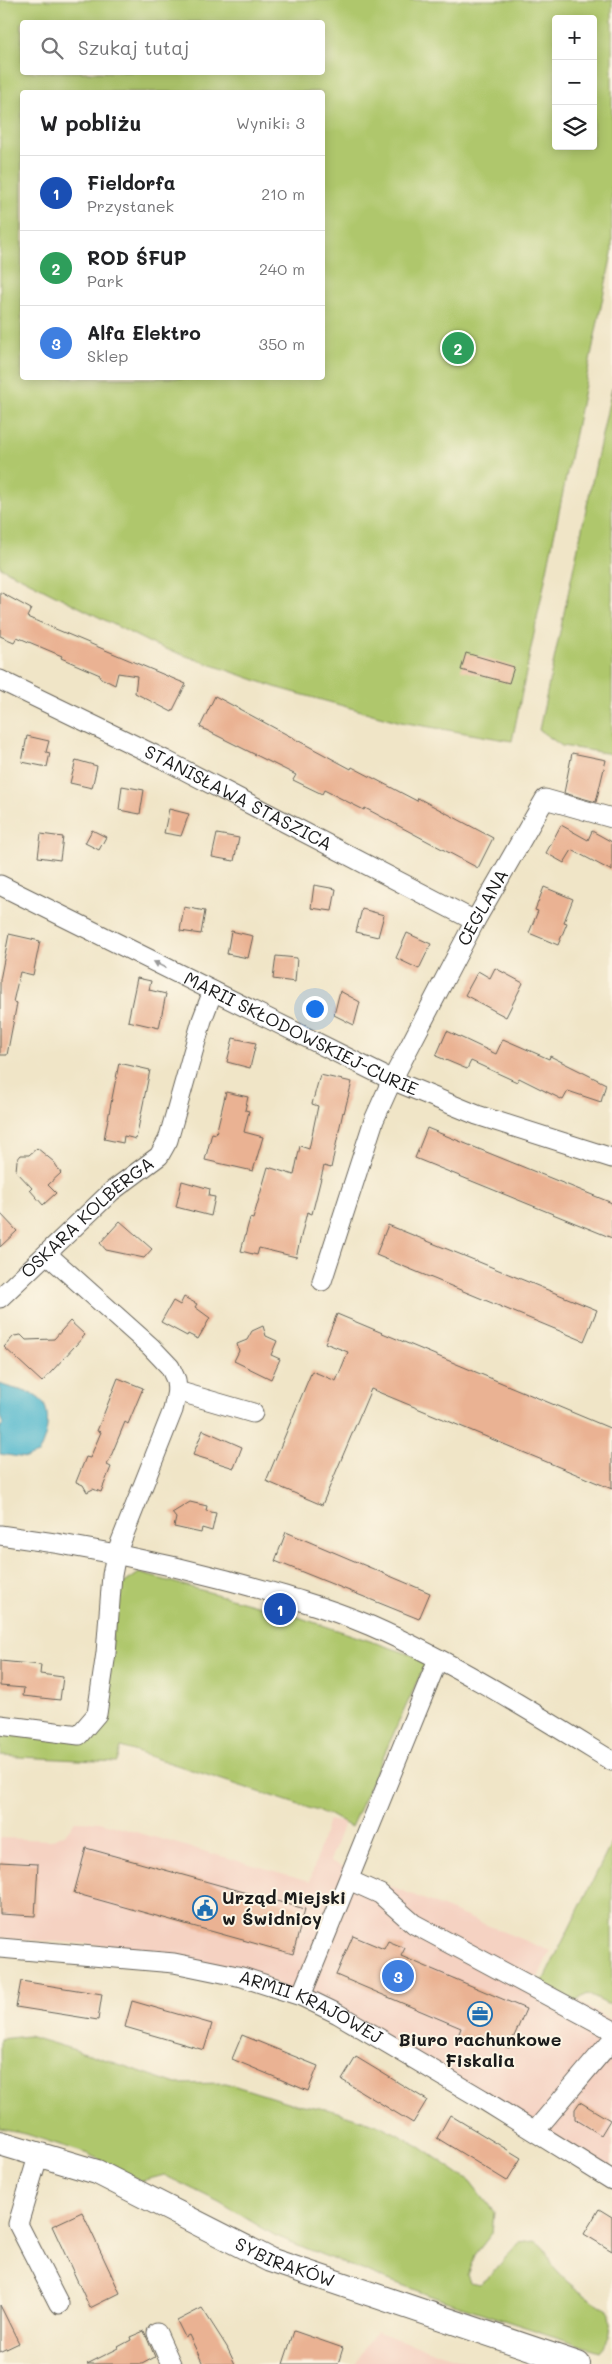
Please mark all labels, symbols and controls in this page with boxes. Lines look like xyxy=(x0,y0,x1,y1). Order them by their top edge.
map controls xyxy=(552,15,597,150)
button: + xyxy=(552,15,597,60)
search box xyxy=(20,20,325,75)
icon: search xyxy=(38,34,66,62)
text: Szukaj tutaj xyxy=(78,35,189,60)
button: − xyxy=(552,60,597,105)
button: layers xyxy=(552,105,597,150)
text: W pobliżu xyxy=(40,109,141,136)
text: Wyniki: 3 xyxy=(236,112,305,133)
text: Fieldorfa xyxy=(87,170,175,195)
text: 1 xyxy=(52,183,60,204)
text: 210 m xyxy=(261,183,305,204)
text: Przystanek xyxy=(87,195,174,216)
text: ROD ŚFUP xyxy=(87,245,186,270)
text: 2 xyxy=(52,258,60,279)
text: 240 m xyxy=(259,258,305,279)
text: Park xyxy=(87,270,123,291)
text: Alfa Elektro xyxy=(87,320,201,345)
pin: 2 xyxy=(442,329,474,367)
text: 3 xyxy=(51,333,61,354)
text: 350 m xyxy=(259,333,305,354)
text: Sklep xyxy=(87,345,128,366)
street label: STANISŁAWA STASZICA xyxy=(141,739,337,856)
street label: CEGLANA xyxy=(451,864,513,950)
one-way arrow xyxy=(153,961,167,969)
street label: MARII SKŁODOWSKIEJ-CURIE xyxy=(180,966,422,1101)
your location xyxy=(302,996,328,1022)
street label: OSKARA KOLBERGA xyxy=(15,1151,158,1283)
pin: 1 xyxy=(264,1590,296,1628)
place label: Urząd Miejski w Świdnicy xyxy=(222,1885,346,1930)
public building icon: Urząd Miejski w Świdnicy xyxy=(192,1895,218,1921)
pin: 3 xyxy=(382,1957,414,1995)
street label: ARMII KRAJOWEJ xyxy=(236,1964,387,2049)
office icon: Biuro rachunkowe Fiskalia xyxy=(467,2001,493,2027)
place label: Biuro rachunkowe Fiskalia xyxy=(399,2027,562,2072)
street label: SYBIRAKÓW xyxy=(231,2231,338,2292)

